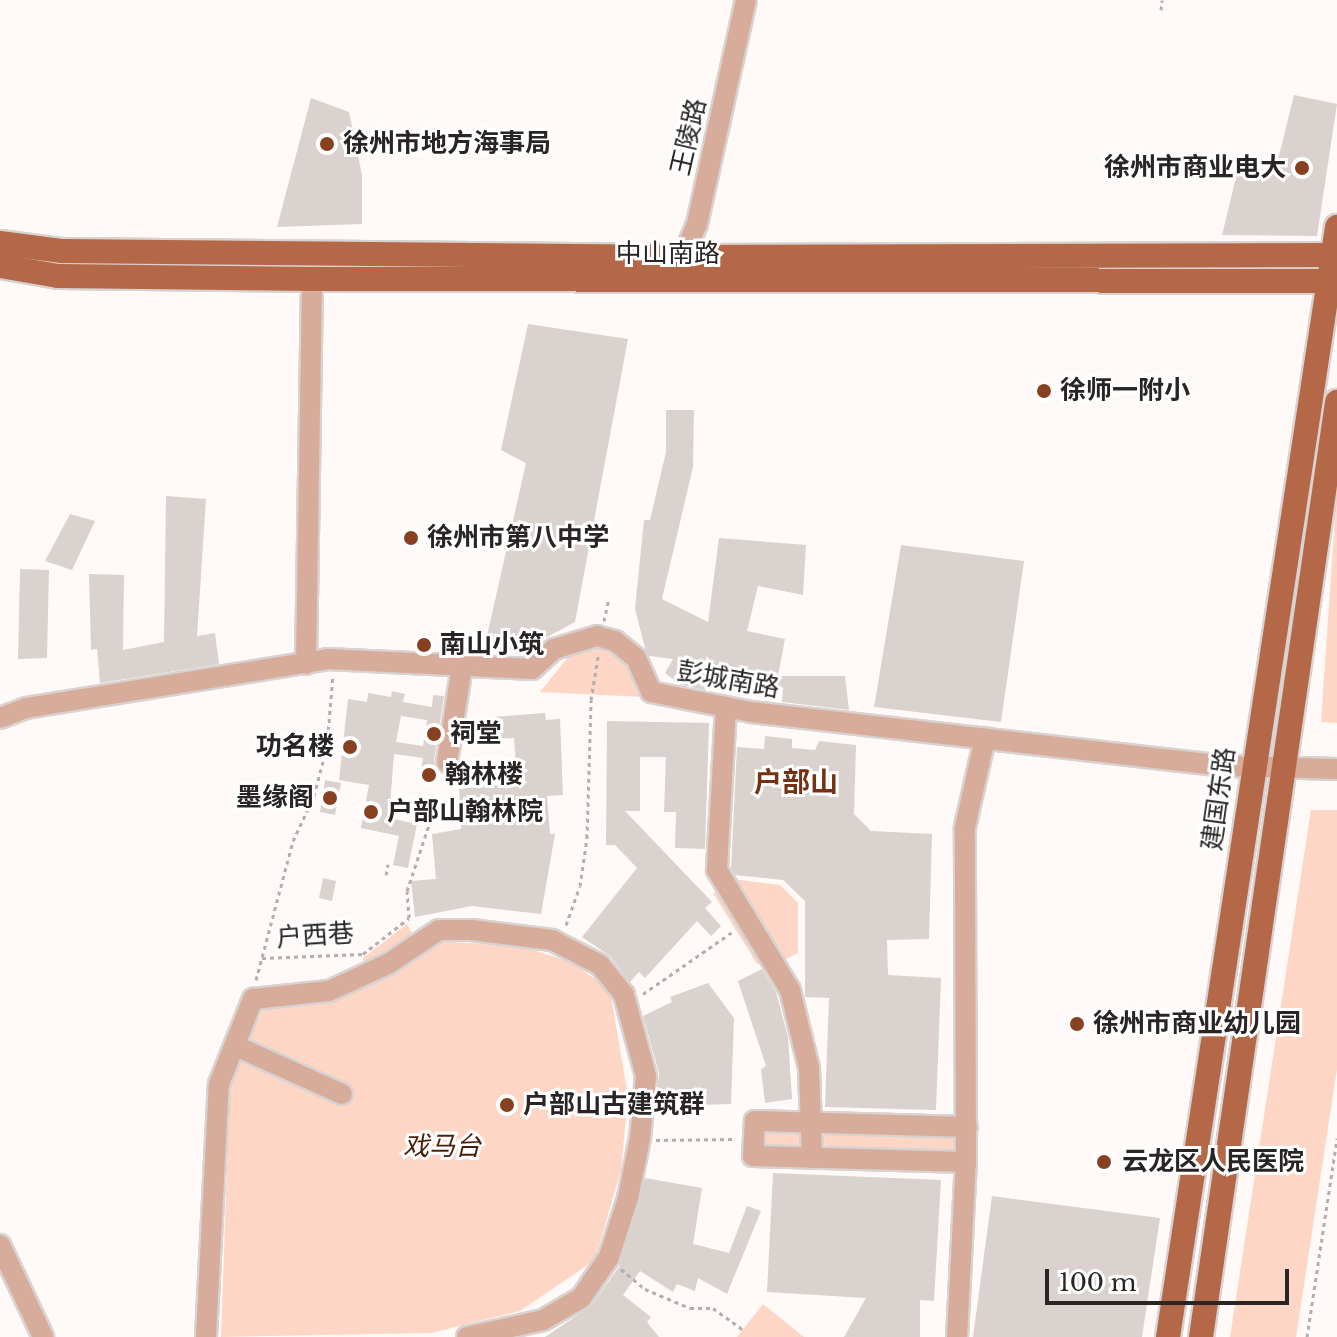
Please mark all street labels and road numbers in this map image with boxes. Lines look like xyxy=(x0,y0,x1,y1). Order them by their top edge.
street label: 王陵路 xyxy=(665,95,713,179)
street label: 中山南路 xyxy=(616,238,720,270)
street label: 彭城南路 xyxy=(674,656,782,704)
street label: 建国东路 xyxy=(1196,745,1242,853)
street label: 户西巷 xyxy=(275,918,355,954)

